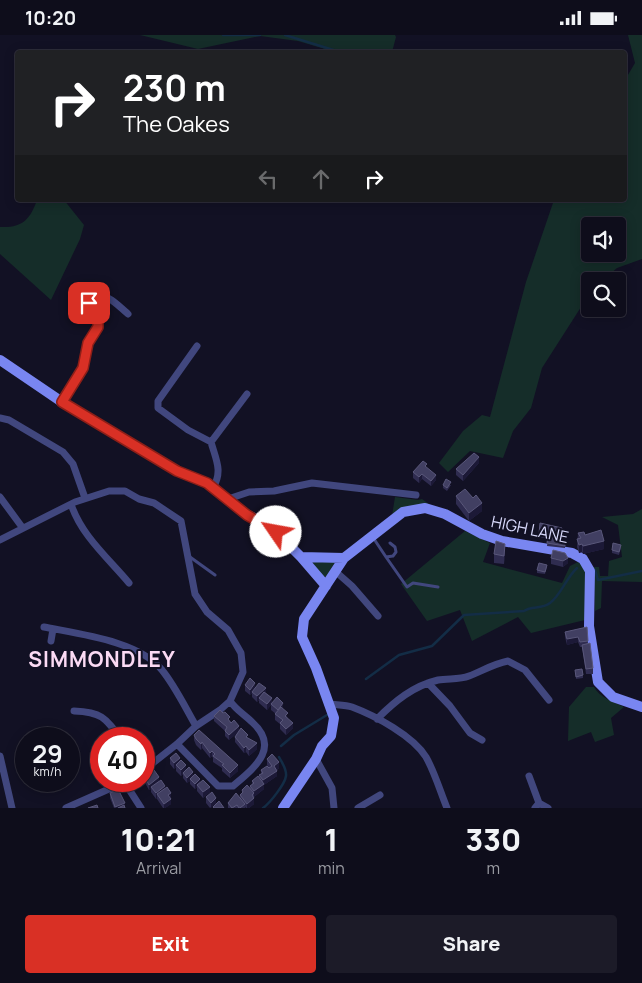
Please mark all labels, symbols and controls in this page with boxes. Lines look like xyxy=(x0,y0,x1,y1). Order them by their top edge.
text: 10:20 xyxy=(25,5,76,31)
text: 230 m xyxy=(123,64,226,112)
icon: right xyxy=(40,70,105,135)
text: The Oakes xyxy=(123,109,230,139)
icon: left xyxy=(254,165,282,193)
icon: ahead xyxy=(307,165,335,193)
icon: right xyxy=(360,165,388,193)
map controls xyxy=(581,217,626,317)
button: sound xyxy=(581,217,626,262)
button: search xyxy=(581,272,626,317)
pin xyxy=(68,282,110,324)
icon: arrive xyxy=(75,289,103,317)
position arrow xyxy=(249,505,301,557)
street label: HIGH LANE xyxy=(489,510,571,548)
district label: SIMMONDLEY xyxy=(28,645,176,673)
speed limit sign: 40 xyxy=(90,727,155,792)
text: 29 xyxy=(32,736,63,771)
text: km/h xyxy=(34,763,61,780)
text: 10:21 xyxy=(121,819,197,860)
text: 1 xyxy=(324,819,338,860)
text: 330 xyxy=(466,819,521,860)
text: Arrival xyxy=(136,857,182,879)
text: min xyxy=(318,857,345,879)
text: m xyxy=(487,857,500,879)
button: Exit xyxy=(25,915,316,973)
button: Share xyxy=(326,915,617,973)

